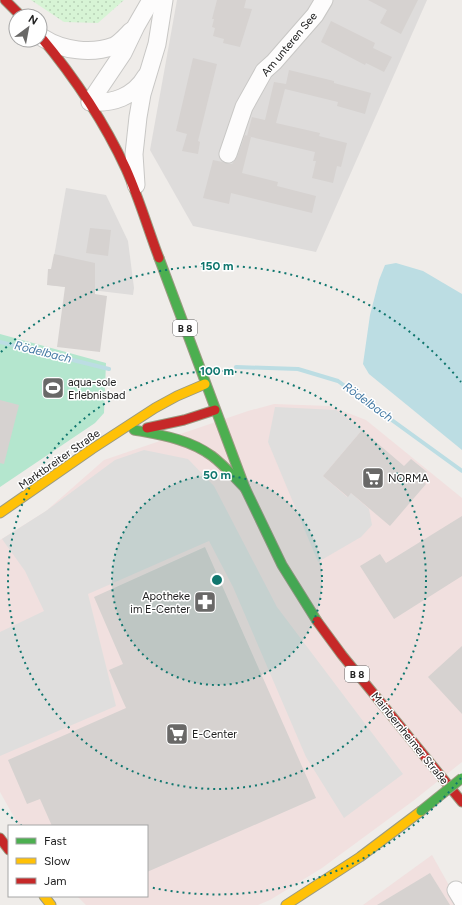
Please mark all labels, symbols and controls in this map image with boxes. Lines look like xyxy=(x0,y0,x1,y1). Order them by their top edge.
north arrow xyxy=(8,8,48,48)
street label: Am unteren See xyxy=(259,10,320,79)
text: N xyxy=(26,12,40,28)
text: 150 m xyxy=(200,259,234,273)
road number: B 8 xyxy=(173,320,197,336)
water label: Rödelbach xyxy=(13,338,73,366)
text: 100 m xyxy=(200,364,234,378)
sports icon: aqua-sole Erlebnisbad xyxy=(40,375,66,401)
place label: aqua-sole Erlebnisbad xyxy=(68,376,125,402)
water label: Rödelbach xyxy=(340,379,396,425)
street label: Marktbreiter Straße xyxy=(16,427,102,492)
supermarket icon: NORMA xyxy=(360,465,386,491)
text: 50 m xyxy=(203,468,231,482)
place label: NORMA xyxy=(388,472,429,485)
centre of rings xyxy=(210,573,224,587)
pharmacy icon: Apotheke im E-Center xyxy=(192,589,218,615)
place label: Apotheke im E-Center xyxy=(130,590,190,616)
road number: B 8 xyxy=(345,666,369,682)
street label: Mainbernheimer Straße xyxy=(368,690,451,787)
supermarket icon: E-Center xyxy=(164,721,190,747)
place label: E-Center xyxy=(192,728,237,741)
legend xyxy=(8,825,148,897)
text: Fast xyxy=(44,834,67,848)
text: Slow xyxy=(44,854,71,868)
text: Jam xyxy=(44,874,67,888)

